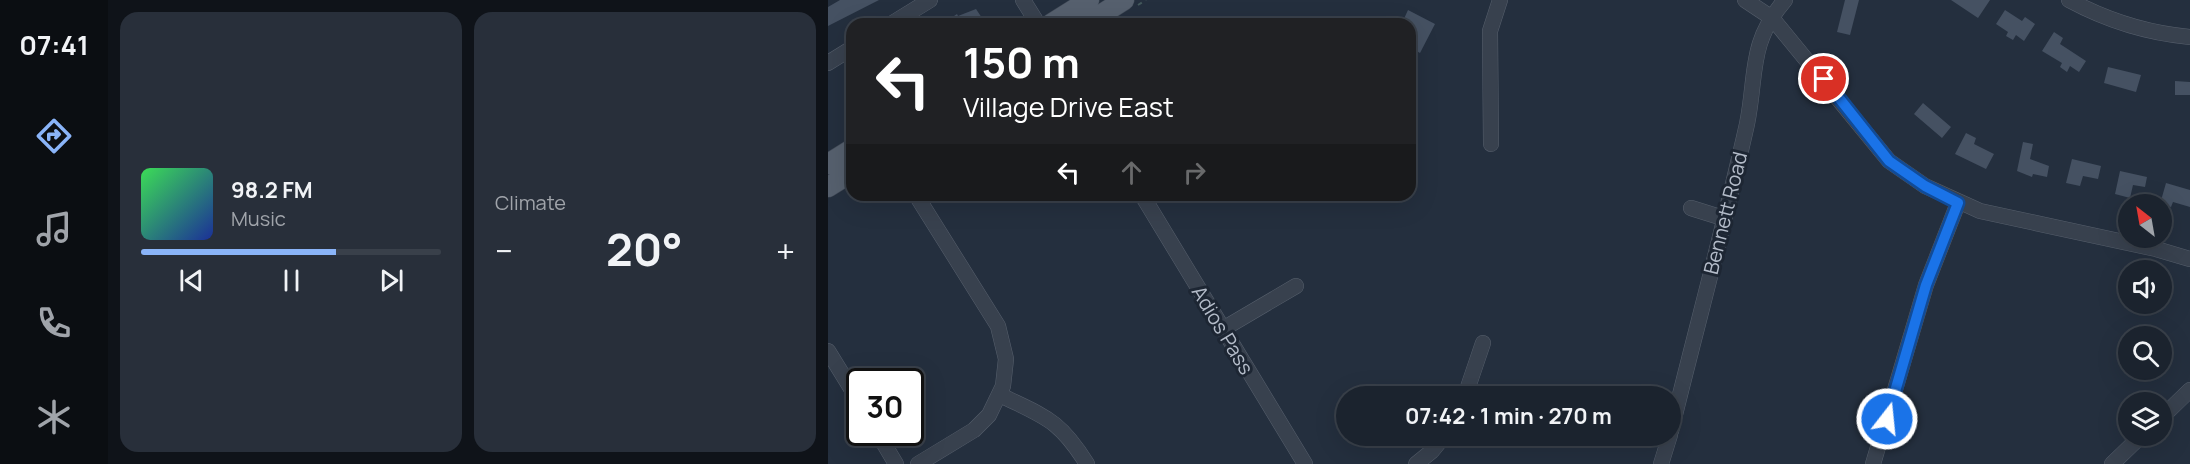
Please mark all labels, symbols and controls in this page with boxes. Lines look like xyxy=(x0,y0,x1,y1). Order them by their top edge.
text: 07:41 xyxy=(19,26,89,63)
text: 150 m xyxy=(963,33,1080,91)
icon: left xyxy=(864,42,942,120)
pin xyxy=(1798,53,1849,104)
icon: arrive xyxy=(1807,62,1840,95)
text: Village Drive East xyxy=(963,88,1174,125)
icon: directions xyxy=(33,115,75,157)
street label: Bennett Road xyxy=(1697,149,1753,277)
icon: left xyxy=(1052,156,1085,189)
icon: ahead xyxy=(1115,156,1148,189)
icon: right xyxy=(1178,156,1211,189)
text: 98.2 FM xyxy=(231,175,313,205)
text: Climate xyxy=(495,189,566,216)
north arrow xyxy=(2118,194,2172,248)
map controls xyxy=(2118,194,2172,446)
text: Music xyxy=(231,205,286,232)
icon: music xyxy=(33,208,75,250)
text: 20° xyxy=(606,218,683,280)
text: − xyxy=(495,228,513,273)
text: + xyxy=(776,228,795,273)
button: sound xyxy=(2118,260,2172,314)
icon: previous xyxy=(175,264,208,297)
icon: pause xyxy=(275,264,308,297)
icon: next xyxy=(375,264,408,297)
street label: Adios Pass xyxy=(1186,281,1260,379)
icon: phone xyxy=(33,302,75,344)
button: search xyxy=(2118,326,2172,380)
speed limit sign: 30 xyxy=(846,368,924,446)
position arrow xyxy=(1855,387,1919,451)
button: layers xyxy=(2118,392,2172,446)
icon: climate xyxy=(33,396,75,438)
text: 07:42 · 1 min · 270 m xyxy=(1405,401,1612,431)

